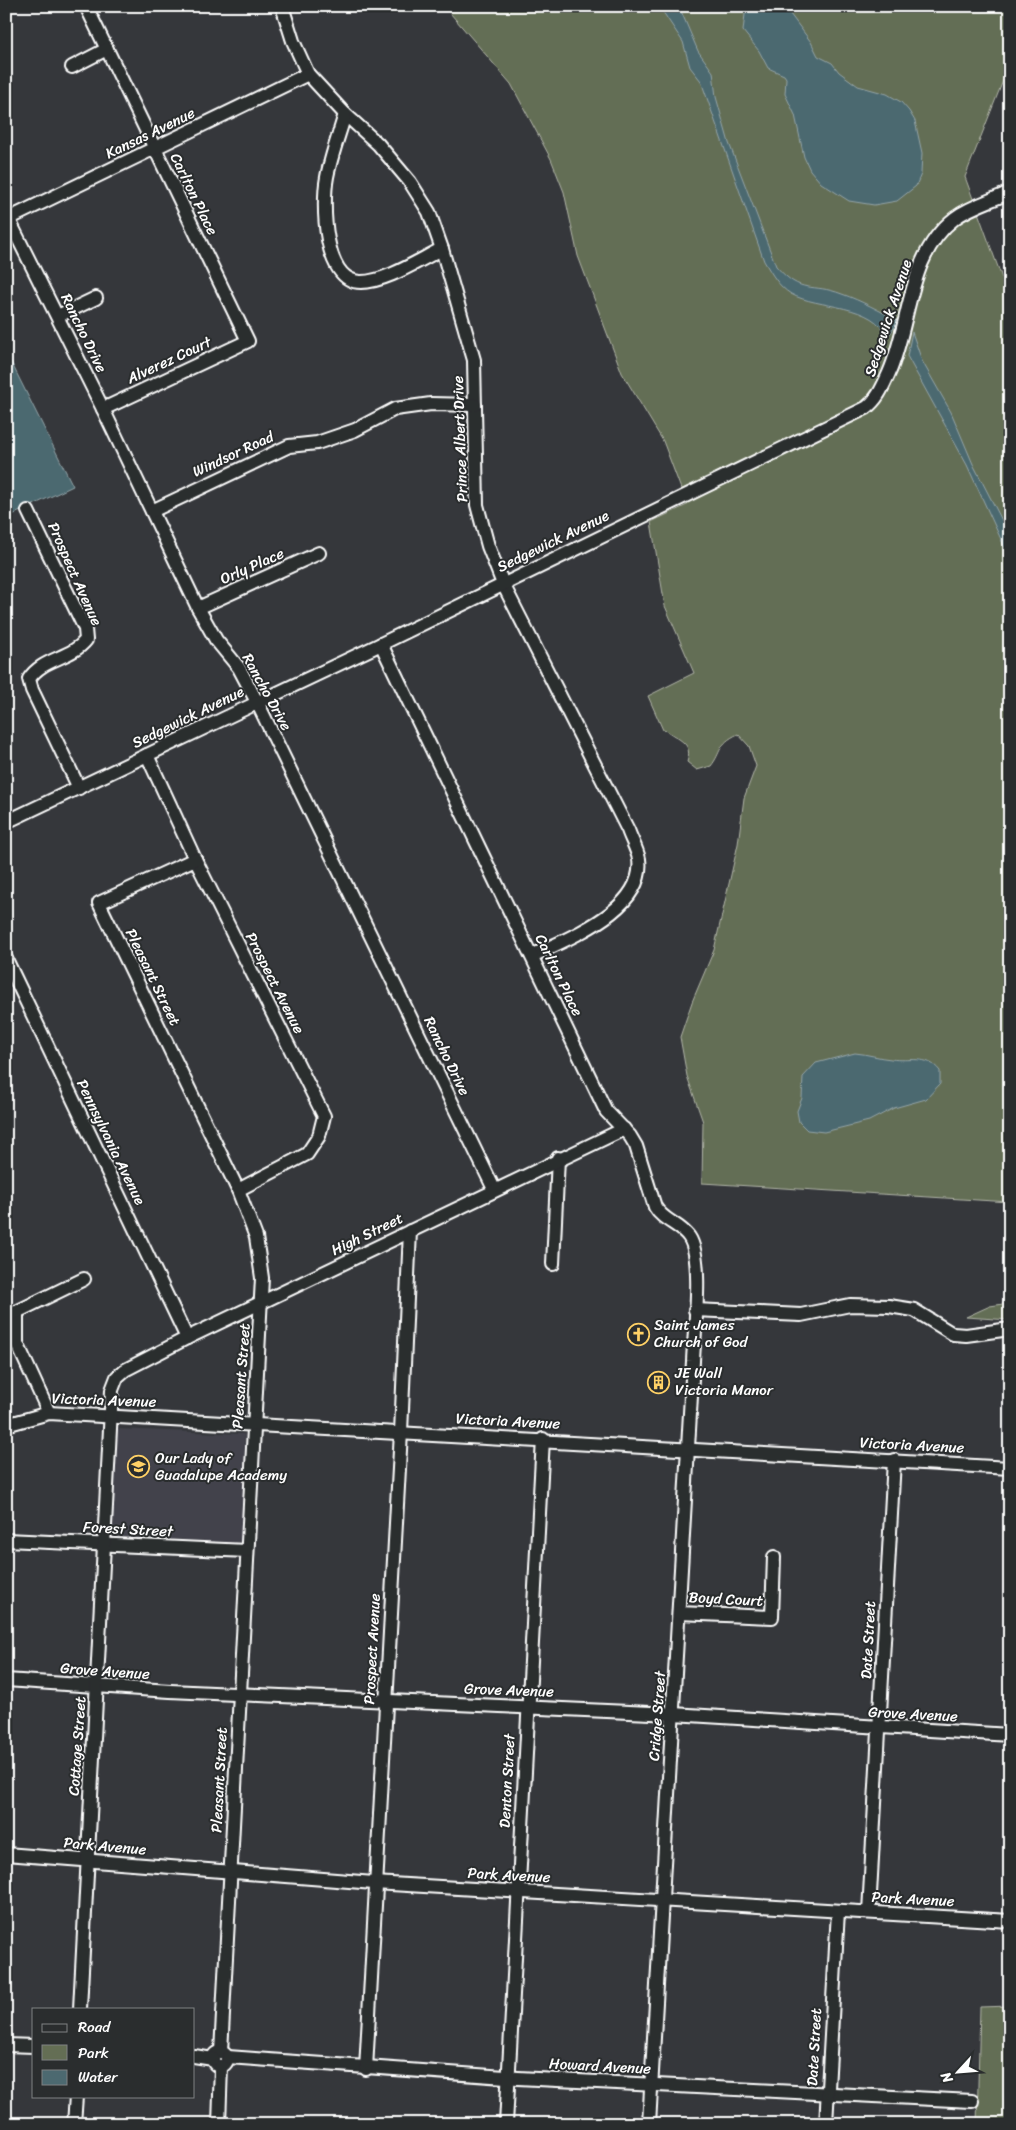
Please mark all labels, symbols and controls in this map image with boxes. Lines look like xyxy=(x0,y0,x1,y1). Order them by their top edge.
street label: Kansas Avenue xyxy=(101,100,200,166)
street label: Carlton Place xyxy=(163,148,225,240)
street label: Sedgewick Avenue xyxy=(857,256,919,380)
street label: Rancho Drive xyxy=(54,289,115,377)
street label: Alverez Court xyxy=(121,329,216,391)
street label: Prince Albert Drive xyxy=(445,375,475,503)
street label: Windsor Road xyxy=(188,423,279,484)
street label: Sedgewick Avenue xyxy=(492,503,614,579)
street label: Prospect Avenue xyxy=(41,518,110,630)
street label: Orly Place xyxy=(216,540,289,592)
street label: Rancho Drive xyxy=(235,648,299,736)
street label: Sedgewick Avenue xyxy=(127,679,249,755)
street label: Pleasant Street xyxy=(118,924,188,1031)
street label: Prospect Avenue xyxy=(238,928,312,1039)
street label: Carlton Place xyxy=(528,929,590,1021)
street label: Rancho Drive xyxy=(417,1012,478,1100)
street label: Pennsylvania Avenue xyxy=(69,1075,153,1209)
street label: High Street xyxy=(326,1205,408,1263)
place label: Saint James Church of God xyxy=(654,1312,748,1355)
street label: Pleasant Street xyxy=(224,1322,258,1430)
church icon: Saint James Church of God xyxy=(626,1322,650,1346)
place label: JE Wall Victoria Manor xyxy=(674,1360,774,1403)
building icon: JE Wall Victoria Manor xyxy=(647,1370,671,1394)
street label: Victoria Avenue xyxy=(51,1385,157,1415)
street label: Victoria Avenue xyxy=(455,1405,561,1437)
street label: Victoria Avenue xyxy=(859,1429,965,1461)
place label: Our Lady of Guadalupe Academy xyxy=(155,1445,287,1488)
school or university icon: Our Lady of Guadalupe Academy xyxy=(127,1455,151,1479)
street label: Forest Street xyxy=(82,1514,175,1544)
street label: Boyd Court xyxy=(688,1584,764,1614)
street label: Prospect Avenue xyxy=(356,1592,388,1705)
street label: Date Street xyxy=(853,1600,883,1680)
street label: Grove Avenue xyxy=(59,1655,151,1687)
street label: Cridge Street xyxy=(641,1669,673,1762)
street label: Grove Avenue xyxy=(464,1675,554,1705)
street label: Cottage Street xyxy=(61,1695,93,1797)
street label: Grove Avenue xyxy=(868,1699,959,1729)
street label: Pleasant Street xyxy=(203,1726,235,1833)
street label: Denton Street xyxy=(492,1732,522,1829)
street label: Park Avenue xyxy=(63,1829,148,1863)
street label: Park Avenue xyxy=(467,1860,551,1890)
street label: Park Avenue xyxy=(871,1884,955,1914)
street label: Date Street xyxy=(799,2007,829,2087)
legend xyxy=(32,2008,195,2098)
text: Road xyxy=(78,2014,111,2040)
text: Park xyxy=(78,2040,109,2066)
north arrow xyxy=(934,2048,984,2098)
street label: Howard Avenue xyxy=(548,2050,652,2082)
text: Water xyxy=(78,2064,118,2090)
text: N xyxy=(933,2067,961,2088)

